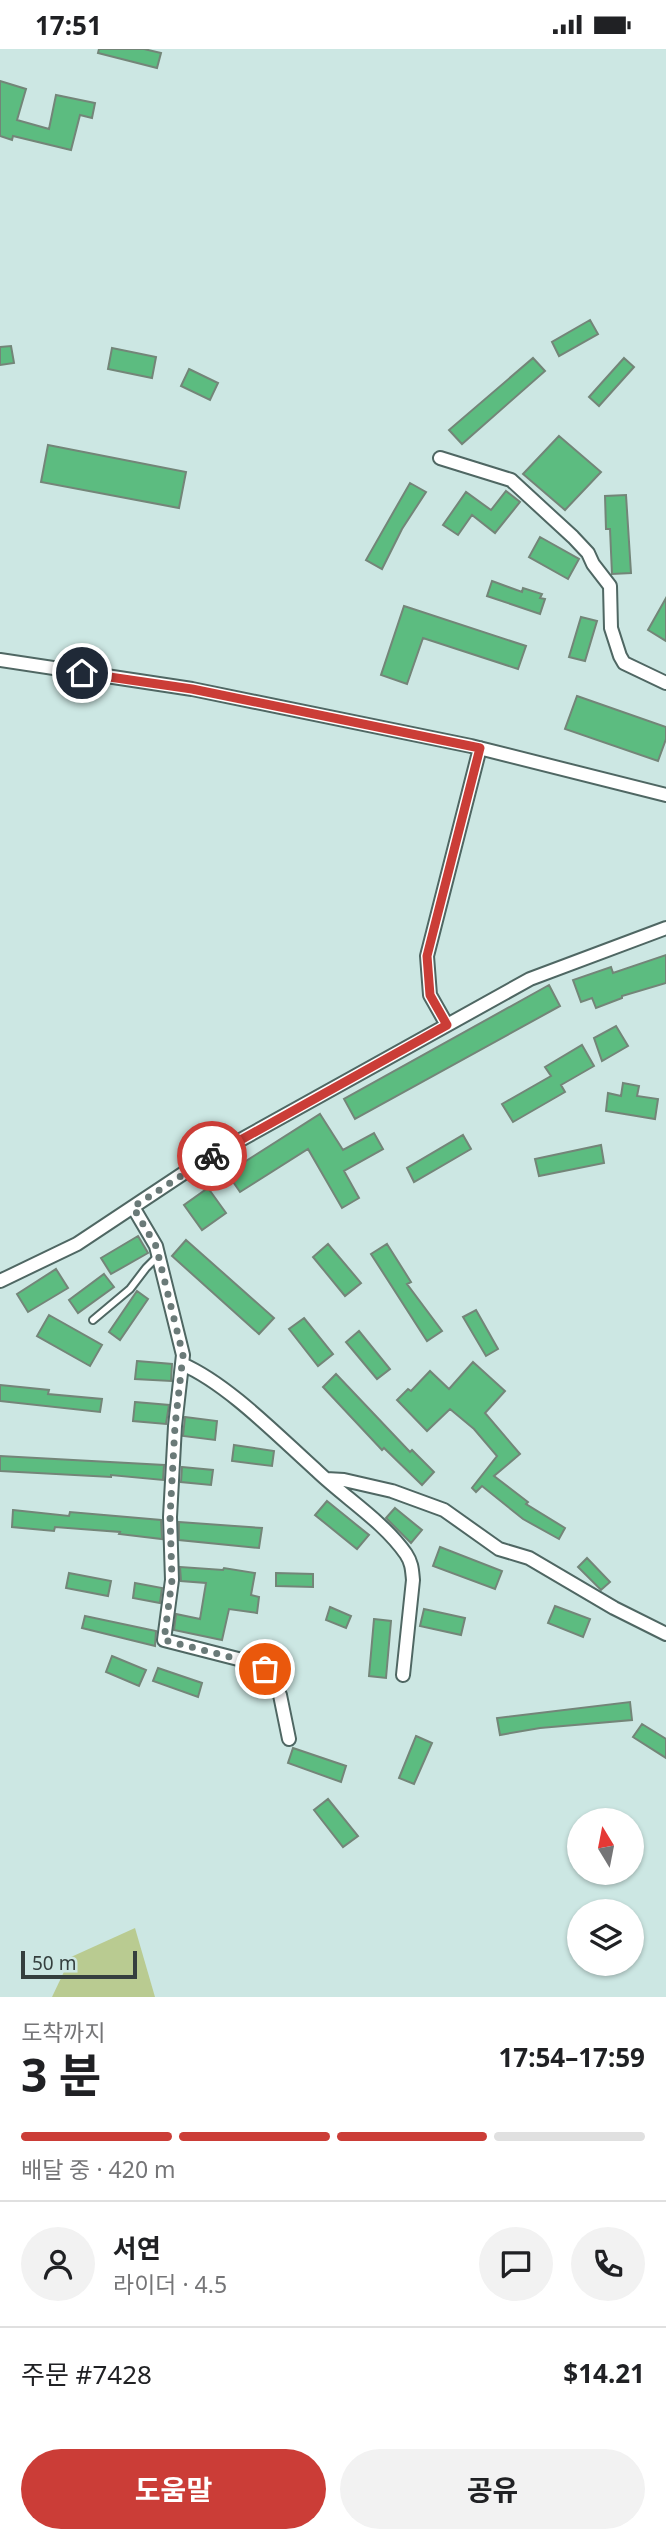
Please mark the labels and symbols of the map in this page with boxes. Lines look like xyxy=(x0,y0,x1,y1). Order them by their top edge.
pin xyxy=(52,643,112,703)
courier xyxy=(177,1121,247,1191)
pin xyxy=(235,1639,295,1699)
north arrow xyxy=(567,1808,644,1885)
scale bar xyxy=(21,1948,136,1980)

